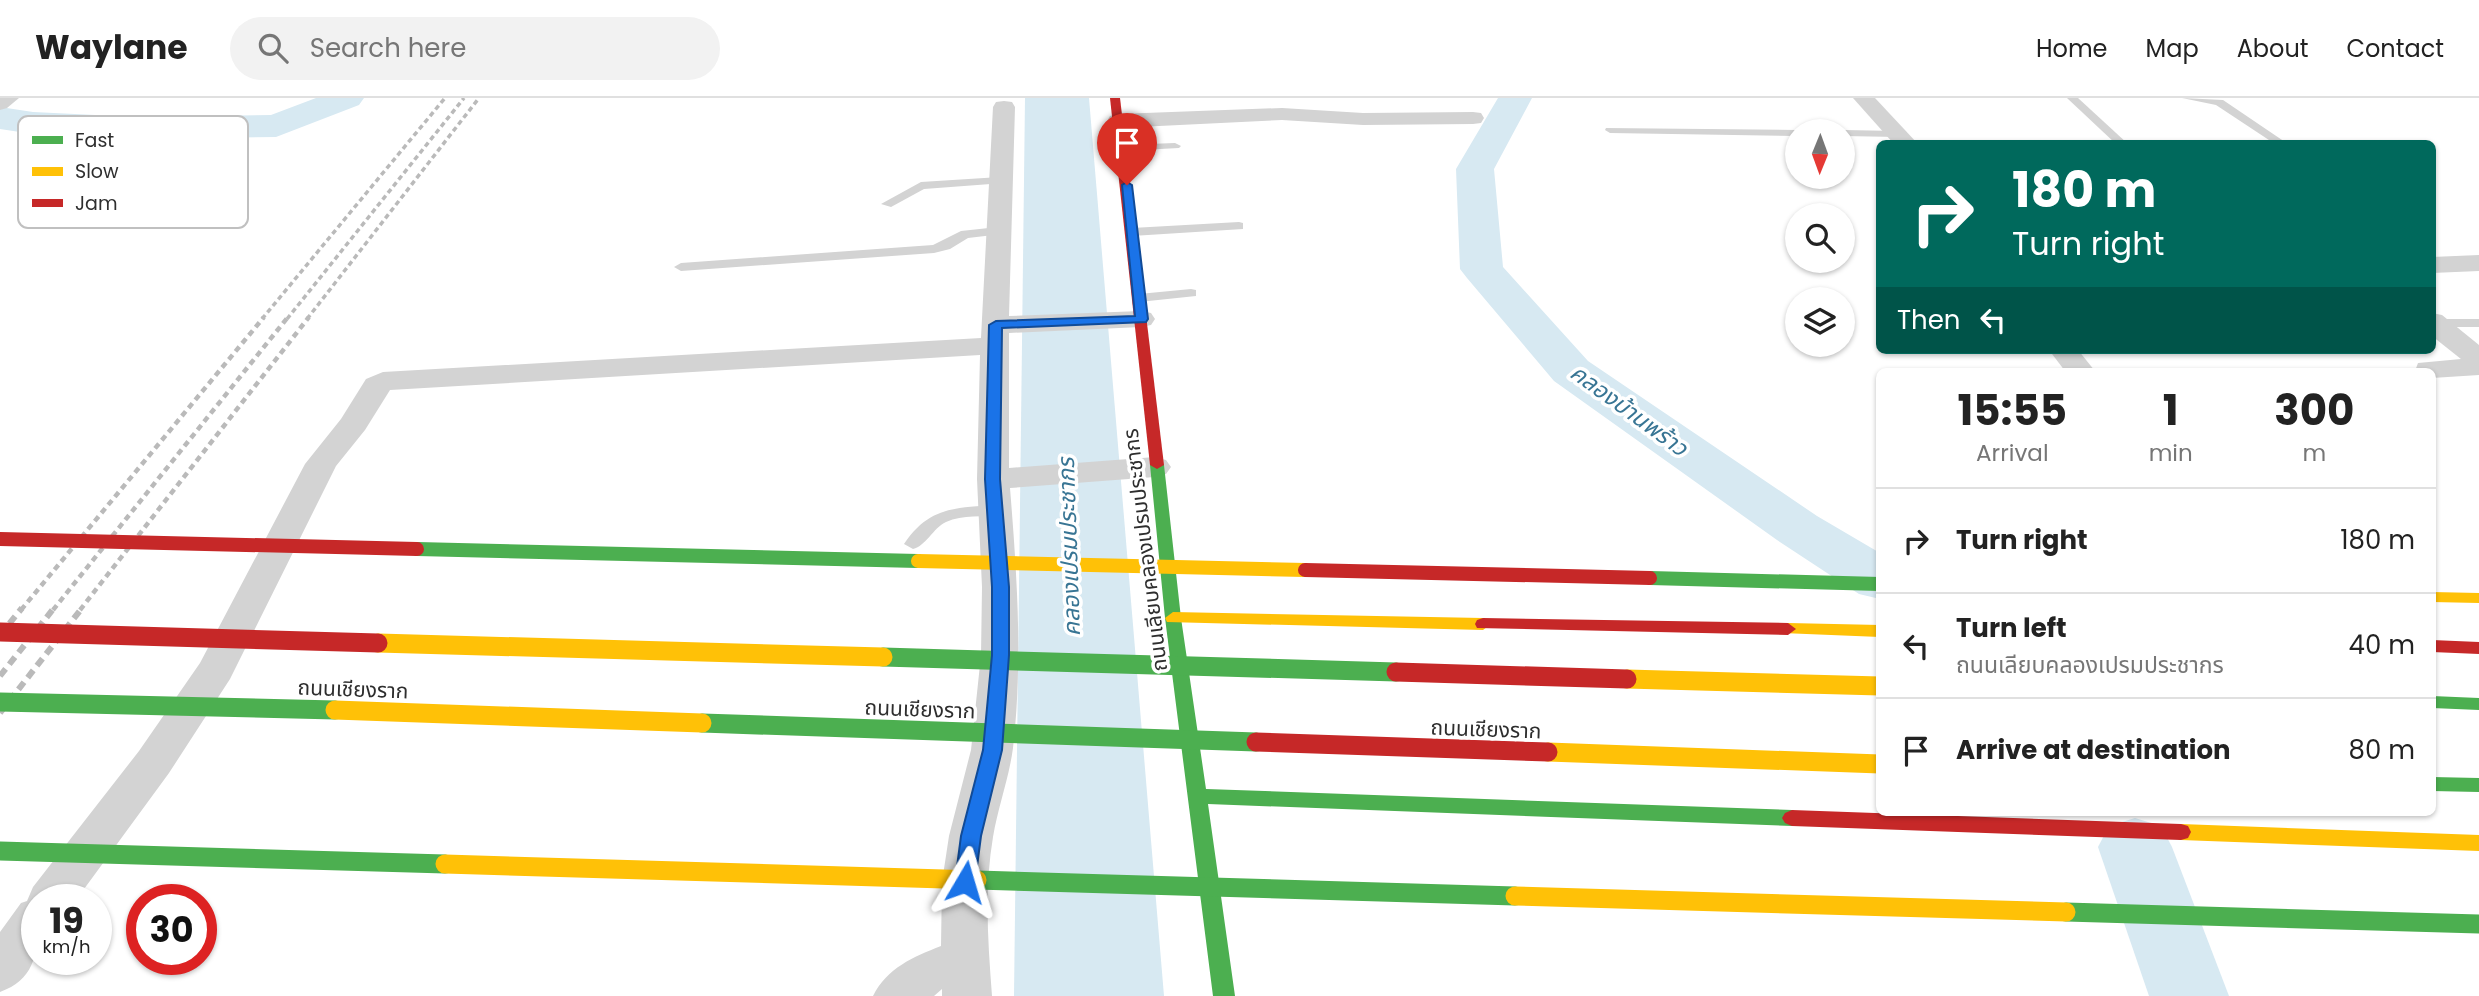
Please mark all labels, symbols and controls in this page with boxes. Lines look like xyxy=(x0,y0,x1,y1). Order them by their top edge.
search box xyxy=(230,17,720,80)
text: Waylane xyxy=(35,24,188,71)
icon: search xyxy=(254,29,292,67)
text: Search here xyxy=(310,30,466,66)
text: Home xyxy=(2036,32,2108,65)
text: Map xyxy=(2146,32,2199,65)
text: About xyxy=(2237,32,2308,65)
text: Contact xyxy=(2346,32,2444,65)
pin xyxy=(1097,113,1157,185)
legend xyxy=(18,116,248,228)
north arrow xyxy=(1785,119,1855,189)
map controls xyxy=(1785,119,1855,357)
icon: arrive xyxy=(1108,124,1146,162)
text: Fast xyxy=(75,127,114,154)
text: 180 m xyxy=(2012,156,2156,224)
text: Slow xyxy=(75,158,119,185)
icon: right xyxy=(1897,168,1988,259)
text: Jam xyxy=(75,190,117,217)
button: search xyxy=(1785,203,1855,273)
text: Turn right xyxy=(2012,221,2164,266)
button: layers xyxy=(1785,287,1855,357)
icon: left xyxy=(1974,301,2012,339)
text: Then xyxy=(1897,302,1960,338)
water label: คลองบ้านพร้าว xyxy=(1564,356,1695,464)
text: 15:55 xyxy=(1958,381,2067,440)
text: 1 xyxy=(2163,381,2179,440)
text: 300 xyxy=(2274,381,2354,440)
street label: ถนนเลียบคลองเปรมประชากร xyxy=(1116,427,1174,673)
text: Arrival xyxy=(1976,437,2049,469)
text: min xyxy=(2149,437,2193,469)
text: m xyxy=(2302,437,2326,469)
water label: คลองเปรมประชากร xyxy=(1050,455,1088,637)
icon: right xyxy=(1897,522,1935,560)
text: Turn right xyxy=(1956,522,2088,558)
text: 180 m xyxy=(2340,522,2415,558)
text: Turn left xyxy=(1956,610,2067,646)
icon: left xyxy=(1897,627,1935,665)
text: 40 m xyxy=(2349,627,2415,663)
text: ถนนเลียบคลองเปรมประชากร xyxy=(1956,649,2224,681)
street label: ถนนเชียงราก xyxy=(297,673,409,705)
street label: ถนนเชียงราก xyxy=(864,693,976,725)
street label: ถนนเชียงราก xyxy=(1430,713,1542,745)
icon: arrive xyxy=(1897,732,1935,770)
text: Arrive at destination xyxy=(1956,732,2231,768)
text: 80 m xyxy=(2349,732,2415,768)
position arrow xyxy=(928,845,1002,919)
speed limit sign: 30 xyxy=(126,884,217,975)
text: 19 xyxy=(49,896,84,945)
text: km/h xyxy=(43,934,90,959)

